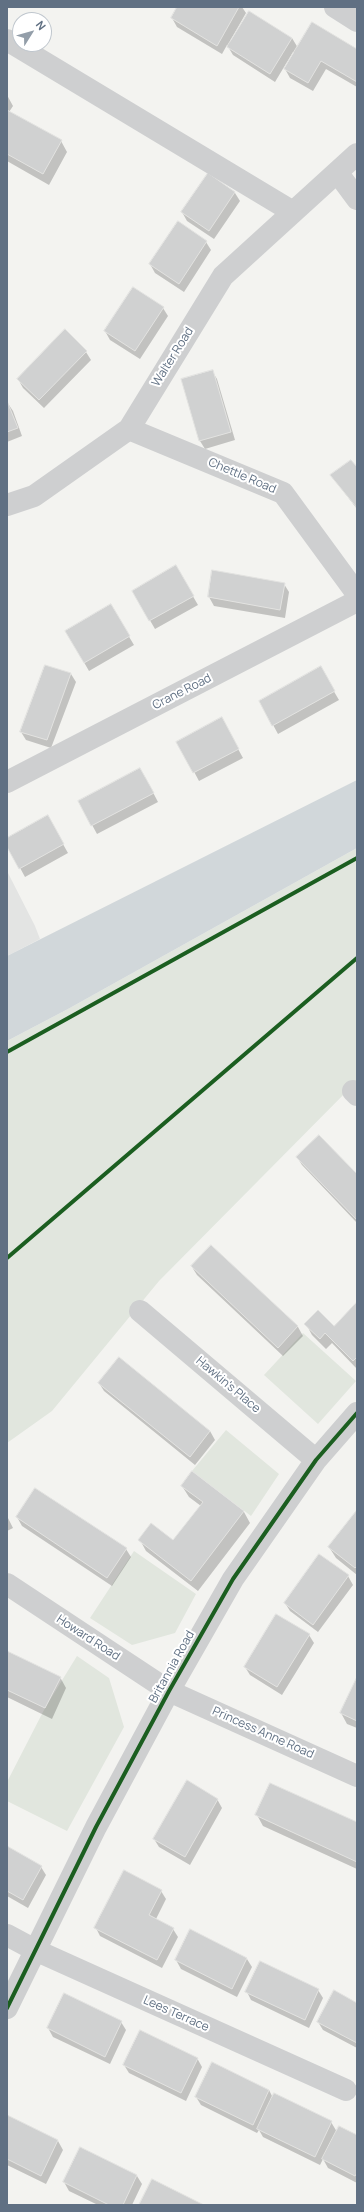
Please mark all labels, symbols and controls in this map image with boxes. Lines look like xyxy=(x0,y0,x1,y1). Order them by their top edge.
north arrow xyxy=(12,12,52,52)
text: N xyxy=(33,17,50,33)
street label: Walter Road xyxy=(149,325,197,389)
street label: Chettle Road xyxy=(206,455,278,497)
street label: Crane Road xyxy=(150,671,214,713)
street label: Hawkin's Place xyxy=(193,1354,263,1416)
street label: Howard Road xyxy=(54,1612,122,1664)
street label: Britannia Road xyxy=(146,1628,198,1706)
street label: Princess Anne Road xyxy=(210,1704,316,1762)
street label: Lees Terrace xyxy=(141,1993,211,2035)

